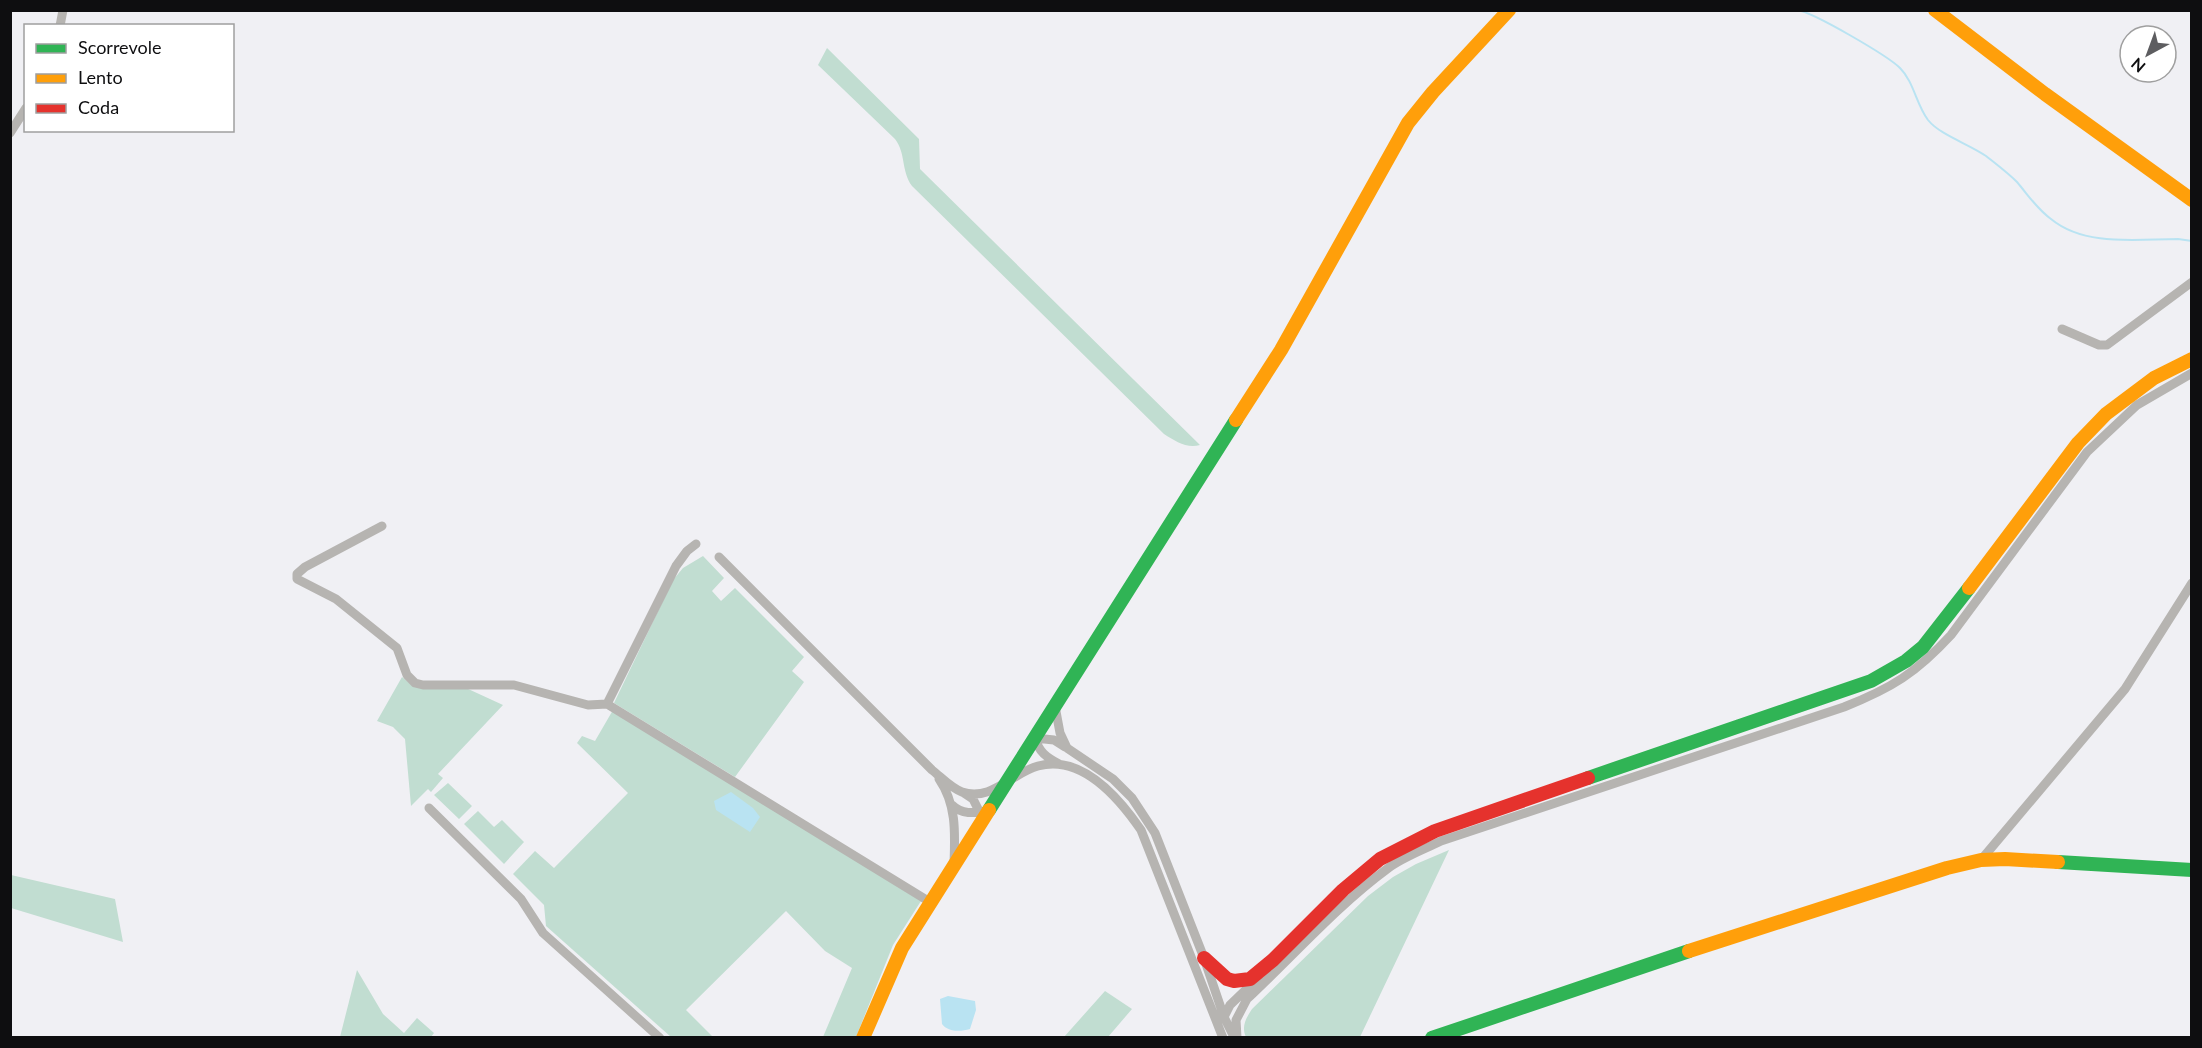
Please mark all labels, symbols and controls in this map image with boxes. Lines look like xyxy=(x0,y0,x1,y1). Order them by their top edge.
legend xyxy=(24,24,234,132)
north arrow xyxy=(2118,24,2178,84)
text: Scorrevole xyxy=(78,36,161,58)
text: N xyxy=(2127,54,2149,77)
text: Lento xyxy=(78,66,123,88)
text: Coda xyxy=(78,96,119,118)

